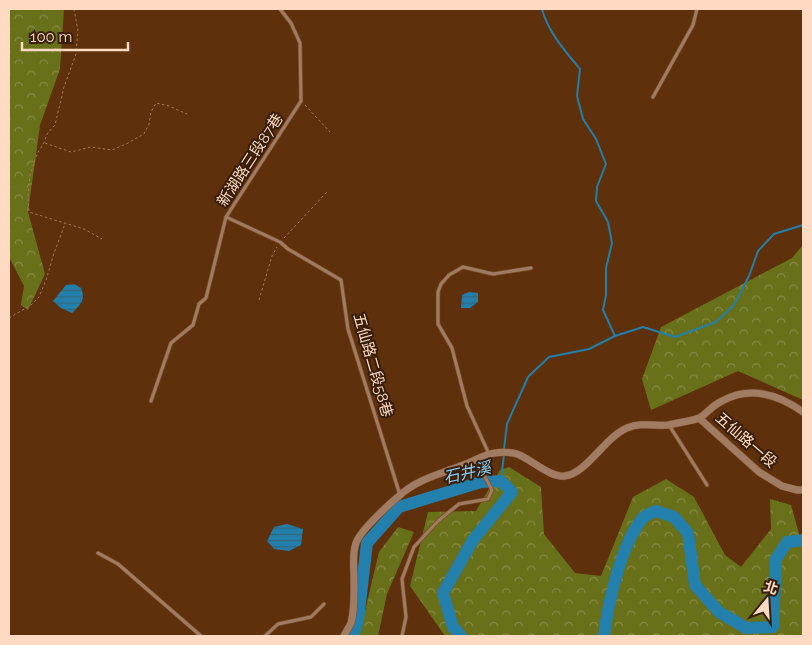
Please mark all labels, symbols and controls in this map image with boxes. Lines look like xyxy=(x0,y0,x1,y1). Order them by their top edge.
scale bar xyxy=(22,20,129,52)
text: 100 m xyxy=(30,28,72,46)
street label: 新湖路三段87巷 xyxy=(213,110,287,210)
street label: 五仙路二段58巷 xyxy=(350,311,396,419)
street label: 五仙路一段 xyxy=(712,409,780,471)
water label: 石井溪 xyxy=(442,457,495,487)
north arrow xyxy=(742,575,792,625)
text: 北 xyxy=(762,578,780,597)

